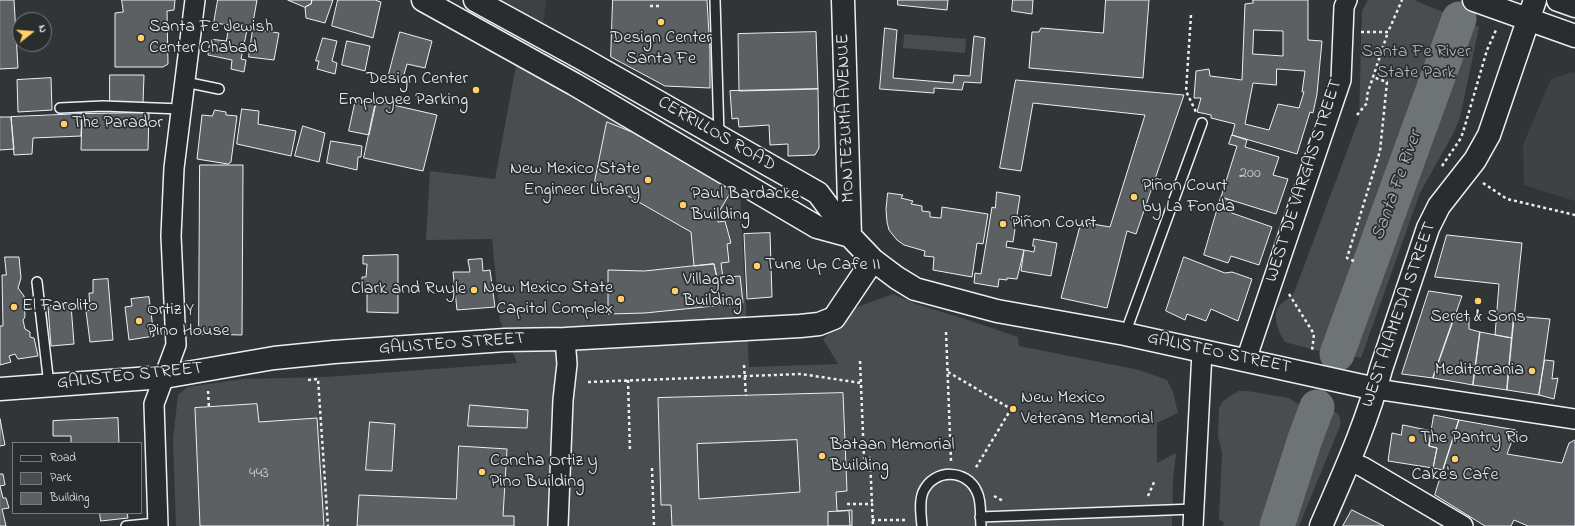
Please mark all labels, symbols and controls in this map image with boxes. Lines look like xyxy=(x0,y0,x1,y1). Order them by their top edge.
north arrow xyxy=(12,12,52,52)
place label: Santa Fe Jewish Center Chabad xyxy=(149,17,273,60)
marker: Design Center Santa Fe xyxy=(656,17,666,27)
text: N xyxy=(34,23,51,35)
place label: Design Center Santa Fe xyxy=(610,28,712,70)
marker: Santa Fe Jewish Center Chabad xyxy=(136,33,146,43)
street label: MONTEZUMA AVENUE xyxy=(833,33,861,203)
park label: Santa Fe River State Park xyxy=(1362,42,1470,84)
place label: Design Center Employee Parking xyxy=(338,69,468,112)
street label: WEST DE VARGAS STREET xyxy=(1262,77,1348,285)
marker: Design Center Employee Parking xyxy=(471,85,481,95)
street label: CERRILLOS ROAD xyxy=(653,93,779,177)
place label: The Parador xyxy=(72,113,163,135)
marker: The Parador xyxy=(59,119,69,129)
water label: Santa Fe River xyxy=(1368,128,1428,244)
place label: New Mexico State Engineer Library xyxy=(510,159,640,202)
house number: 200 xyxy=(1239,164,1261,184)
marker: New Mexico State Engineer Library xyxy=(643,175,653,185)
place label: Piñon Court by La Fonda xyxy=(1142,176,1235,218)
place label: Paul Bardacke Building xyxy=(691,184,799,226)
marker: Piñon Court by La Fonda xyxy=(1129,192,1139,202)
marker: Paul Bardacke Building xyxy=(678,200,688,210)
place label: Piñon Court xyxy=(1011,213,1096,235)
marker: Piñon Court xyxy=(998,219,1008,229)
street label: WEST ALAMEDA STREET xyxy=(1358,219,1442,411)
place label: Tune Up Cafe II xyxy=(765,255,881,277)
marker: Tune Up Cafe II xyxy=(752,261,762,271)
place label: Villagra Building xyxy=(683,270,742,312)
place label: New Mexico State Capitol Complex xyxy=(483,278,613,320)
place label: Clark and Ruyle xyxy=(351,279,466,301)
marker: Clark and Ruyle xyxy=(469,285,479,295)
marker: Villagra Building xyxy=(670,286,680,296)
marker: New Mexico State Capitol Complex xyxy=(616,294,626,304)
place label: El Farolito xyxy=(22,296,98,318)
marker: Seret & Sons xyxy=(1473,296,1483,306)
place label: Ortiz Y Pino House xyxy=(147,300,230,342)
marker: El Farolito xyxy=(9,302,19,312)
place label: Seret & Sons xyxy=(1430,307,1526,329)
marker: Ortiz Y Pino House xyxy=(134,316,144,326)
street label: GALISTEO STREET xyxy=(1145,328,1293,380)
street label: GALISTEO STREET xyxy=(378,329,526,361)
street label: GALISTEO STREET xyxy=(56,359,204,395)
place label: Mediterrania xyxy=(1435,360,1524,382)
marker: Mediterrania xyxy=(1527,366,1537,376)
place label: New Mexico Veterans Memorial xyxy=(1021,388,1153,430)
marker: New Mexico Veterans Memorial xyxy=(1008,404,1018,414)
place label: The Pantry Rio xyxy=(1420,428,1528,450)
marker: The Pantry Rio xyxy=(1407,434,1417,444)
place label: Bataan Memorial Building xyxy=(830,435,955,478)
legend xyxy=(12,442,142,514)
text: Road xyxy=(50,449,76,467)
place label: Concha Ortiz y Pino Building xyxy=(490,451,598,494)
marker: Bataan Memorial Building xyxy=(817,451,827,461)
marker: Cake's Cafe xyxy=(1450,454,1460,464)
house number: 443 xyxy=(249,464,269,484)
place label: Cake's Cafe xyxy=(1411,465,1499,487)
marker: Concha Ortiz y Pino Building xyxy=(477,467,487,477)
text: Park xyxy=(50,469,72,487)
text: Building xyxy=(50,489,89,507)

